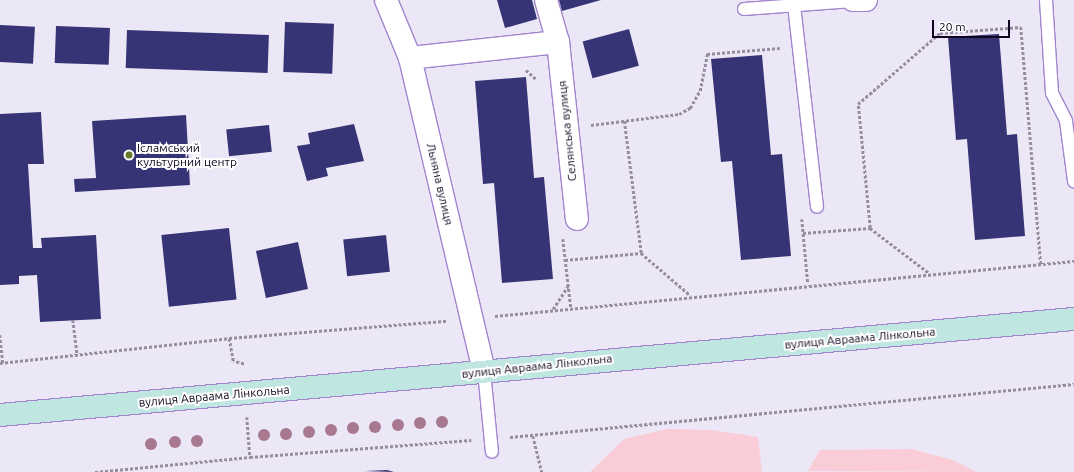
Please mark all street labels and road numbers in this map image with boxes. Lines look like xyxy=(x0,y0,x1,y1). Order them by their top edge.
street label: Селянська вулиця xyxy=(555,80,579,182)
street label: Льняна вулиця xyxy=(424,142,456,226)
street label: вулиця Авраама Лінкольна xyxy=(784,324,936,352)
street label: вулиця Авраама Лінкольна xyxy=(461,351,613,381)
street label: вулиця Авраама Лінкольна xyxy=(138,382,290,410)

